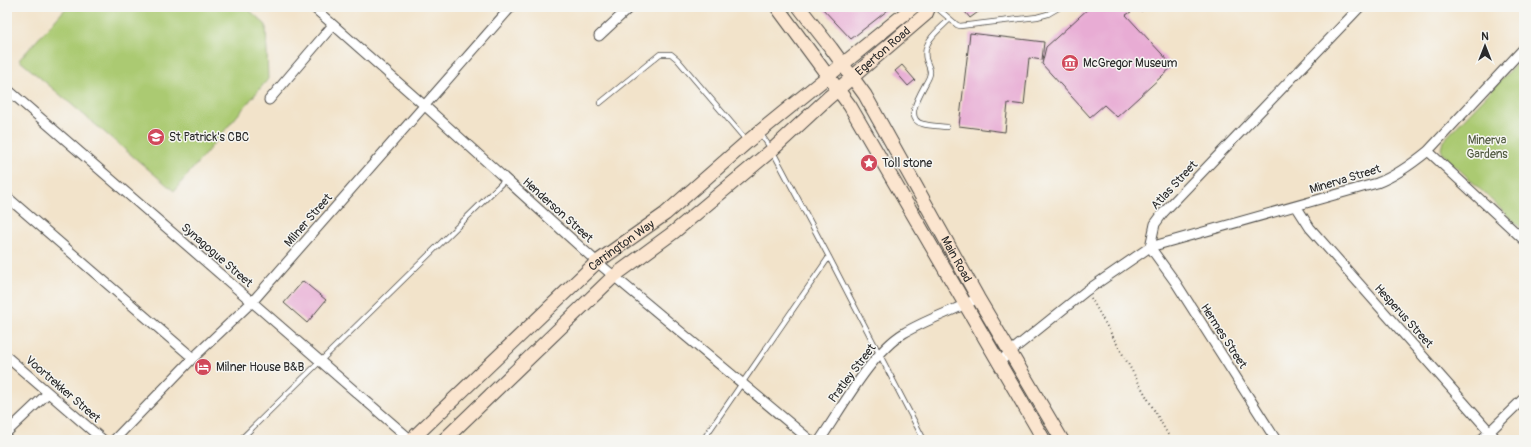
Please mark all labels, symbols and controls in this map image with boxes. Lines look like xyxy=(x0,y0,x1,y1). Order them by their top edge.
street label: Egerton Road xyxy=(852,24,914,79)
north arrow xyxy=(1465,26,1505,66)
text: N xyxy=(1481,30,1489,43)
museum icon: McGregor Museum xyxy=(1060,53,1080,73)
place label: McGregor Museum xyxy=(1083,56,1178,71)
school or university icon: St Patrick's CBC xyxy=(146,127,166,147)
place label: St Patrick's CBC xyxy=(169,130,249,145)
park label: Minerva Gardens xyxy=(1466,133,1508,162)
place icon: Toll stone xyxy=(859,153,879,173)
place label: Toll stone xyxy=(882,156,932,171)
street label: Atlas Street xyxy=(1148,158,1201,213)
street label: Minerva Street xyxy=(1308,161,1383,197)
street label: Henderson Street xyxy=(519,175,596,246)
street label: Milner Street xyxy=(281,190,336,250)
street label: Carrington Way xyxy=(585,217,658,274)
street label: Synagogue Street xyxy=(178,220,256,291)
street label: Main Road xyxy=(937,234,975,285)
street label: Hesperus Street xyxy=(1371,281,1436,351)
street label: Hermes Street xyxy=(1197,301,1250,372)
street label: Pratley Street xyxy=(825,341,879,406)
street label: Voortrekker Street xyxy=(22,353,103,426)
hotel icon: Milner House B&B xyxy=(193,357,213,377)
place label: Milner House B&B xyxy=(216,360,304,375)

